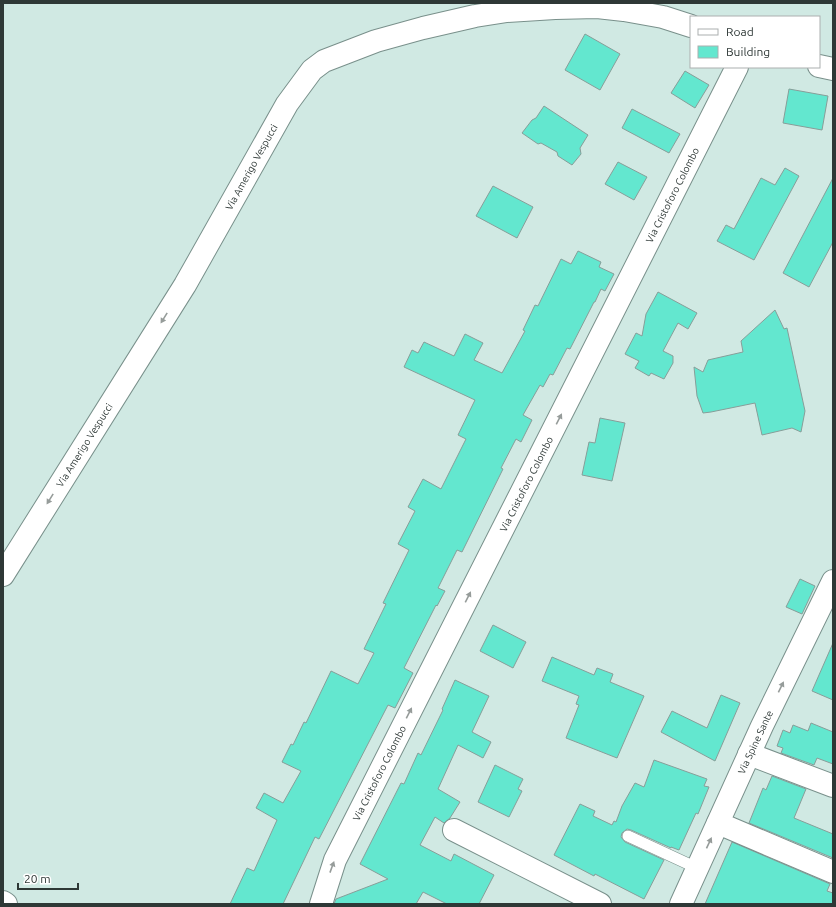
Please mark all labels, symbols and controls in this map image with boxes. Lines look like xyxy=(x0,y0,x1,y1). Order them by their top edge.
legend xyxy=(690,16,820,68)
text: Road xyxy=(726,25,754,38)
text: Building xyxy=(726,45,770,58)
street label: Via Amerigo Vespucci xyxy=(223,122,280,212)
street label: Via Cristoforo Colombo xyxy=(644,146,701,245)
one-way arrow xyxy=(160,312,168,323)
street label: Via Amerigo Vespucci xyxy=(54,401,115,489)
one-way arrow xyxy=(556,413,562,425)
street label: Via Cristoforo Colombo xyxy=(498,435,555,534)
one-way arrow xyxy=(47,493,54,505)
one-way arrow xyxy=(465,591,471,603)
one-way arrow xyxy=(778,681,784,693)
one-way arrow xyxy=(406,707,413,719)
street label: Via Spine Sante xyxy=(736,709,775,776)
street label: Via Cristoforo Colombo xyxy=(351,724,408,823)
one-way arrow xyxy=(706,837,712,849)
one-way arrow xyxy=(330,860,336,872)
scale bar xyxy=(18,865,78,891)
text: 20 m xyxy=(24,872,51,885)

